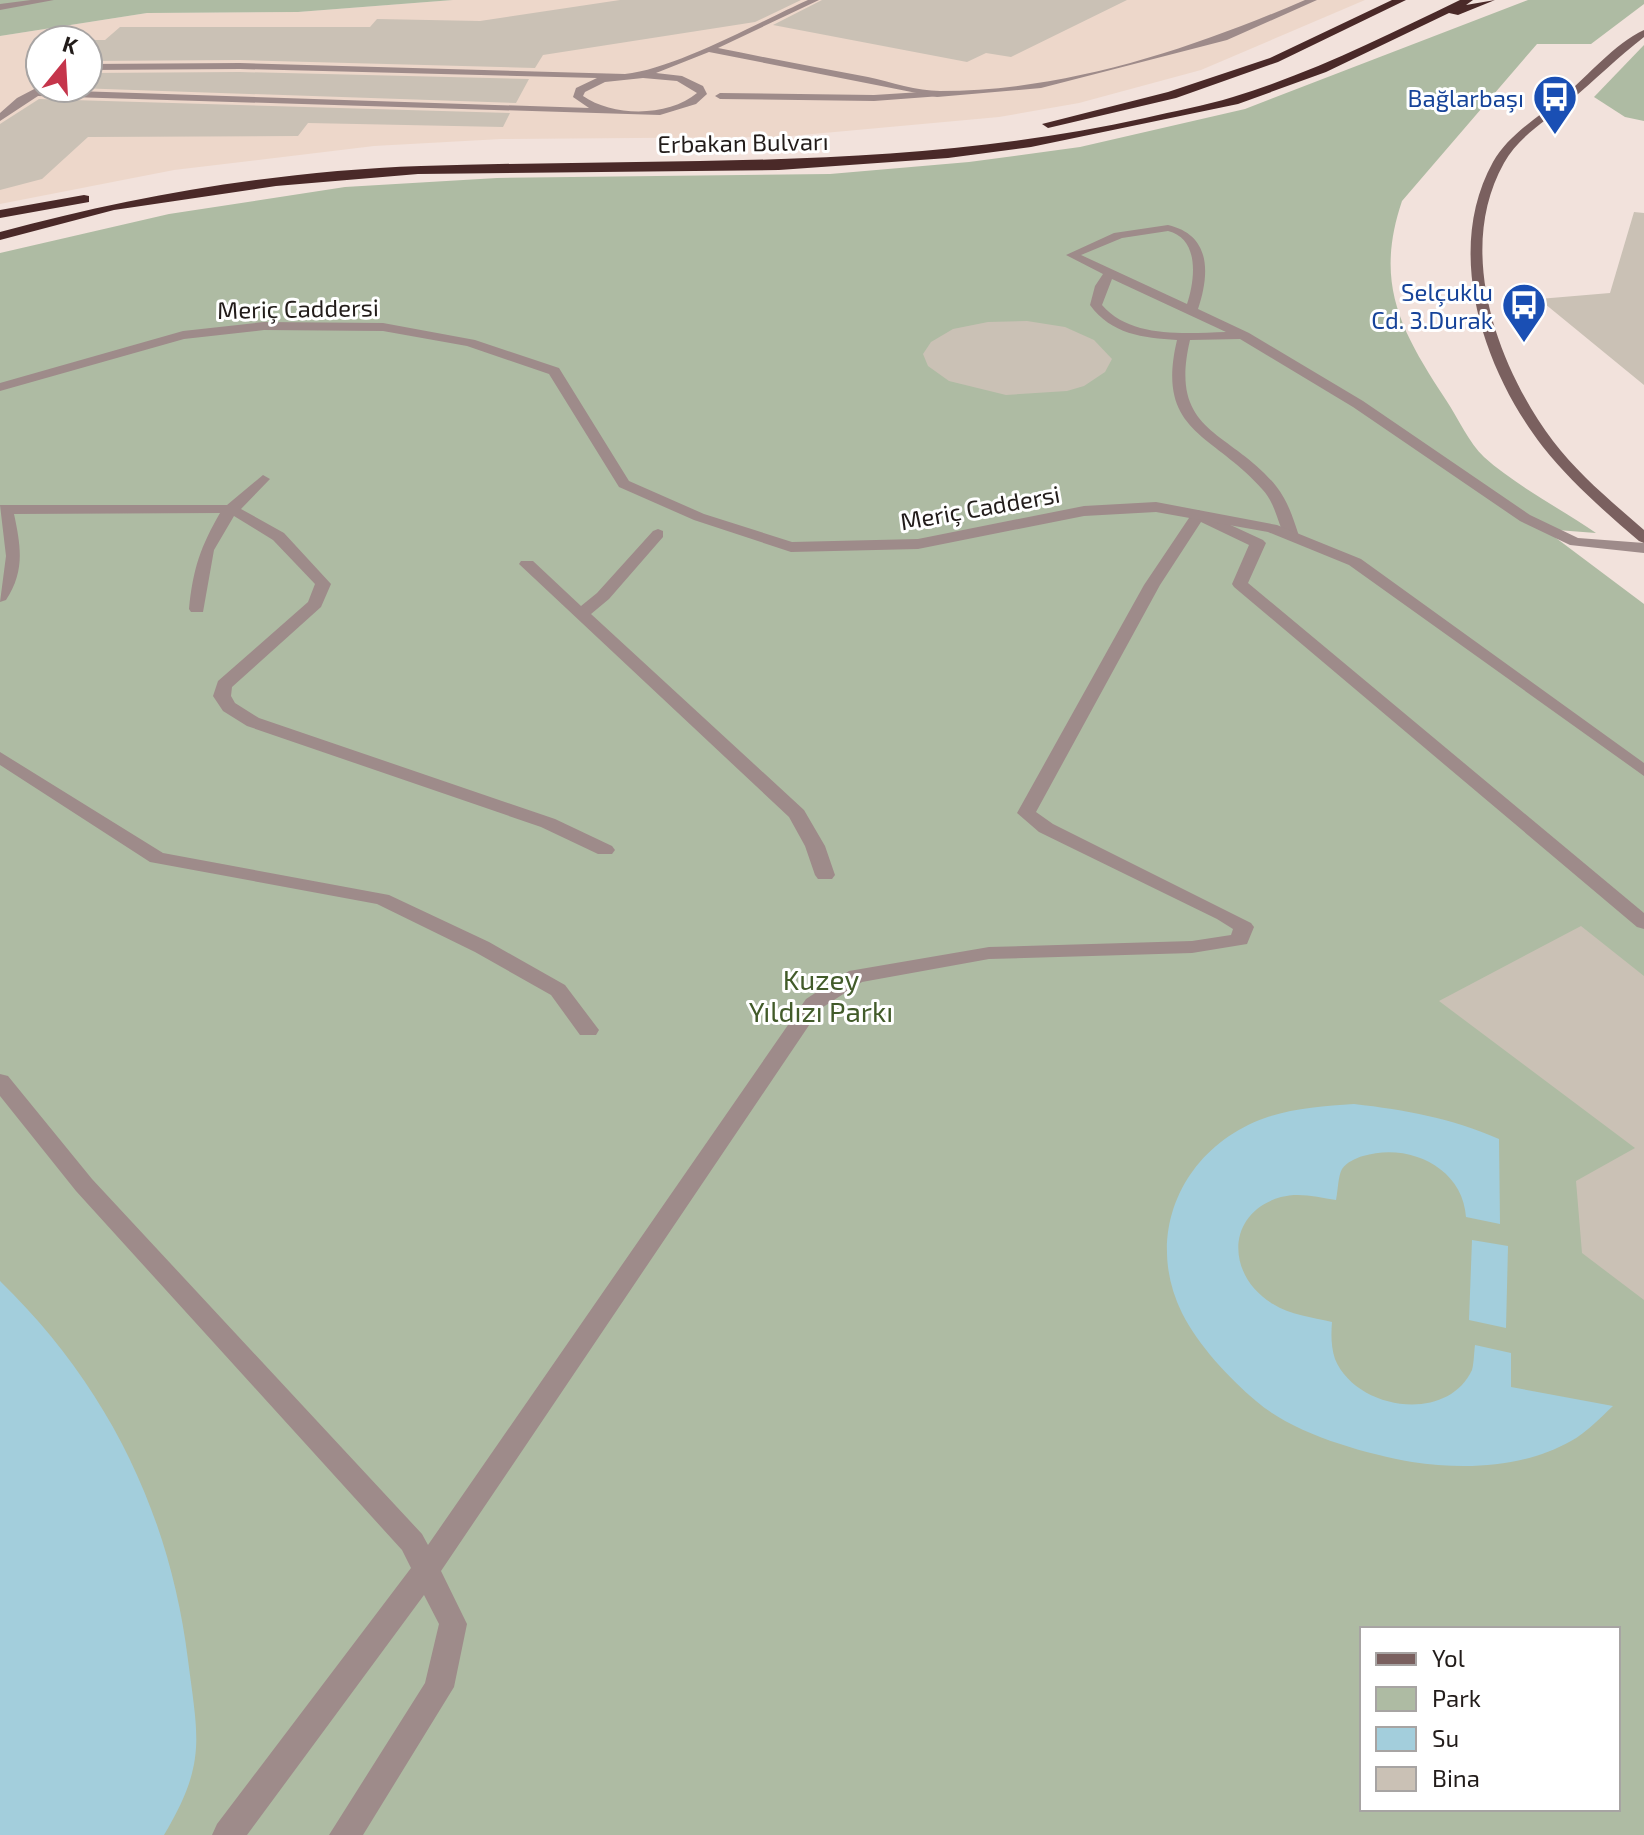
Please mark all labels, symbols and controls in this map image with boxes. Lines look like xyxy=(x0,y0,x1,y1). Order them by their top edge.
north arrow xyxy=(24,24,104,104)
text: K xyxy=(60,30,81,59)
bus stop icon: Bağlarbaşı xyxy=(1531,73,1579,136)
place label: Bağlarbaşı xyxy=(1408,83,1524,113)
street label: Erbakan Bulvarı xyxy=(657,126,829,158)
place label: Selçuklu Cd. 3.Durak xyxy=(1371,277,1493,334)
bus stop icon: Selçuklu Cd. 3.Durak xyxy=(1500,281,1548,344)
street label: Meriç Caddersi xyxy=(217,292,379,325)
street label: Meriç Caddersi xyxy=(898,479,1062,536)
park label: Kuzey Yıldızı Parkı xyxy=(749,962,893,1028)
legend xyxy=(1360,1627,1620,1811)
text: Yol xyxy=(1432,1643,1465,1672)
text: Park xyxy=(1432,1683,1481,1712)
text: Su xyxy=(1432,1723,1459,1752)
text: Bina xyxy=(1432,1763,1480,1792)

